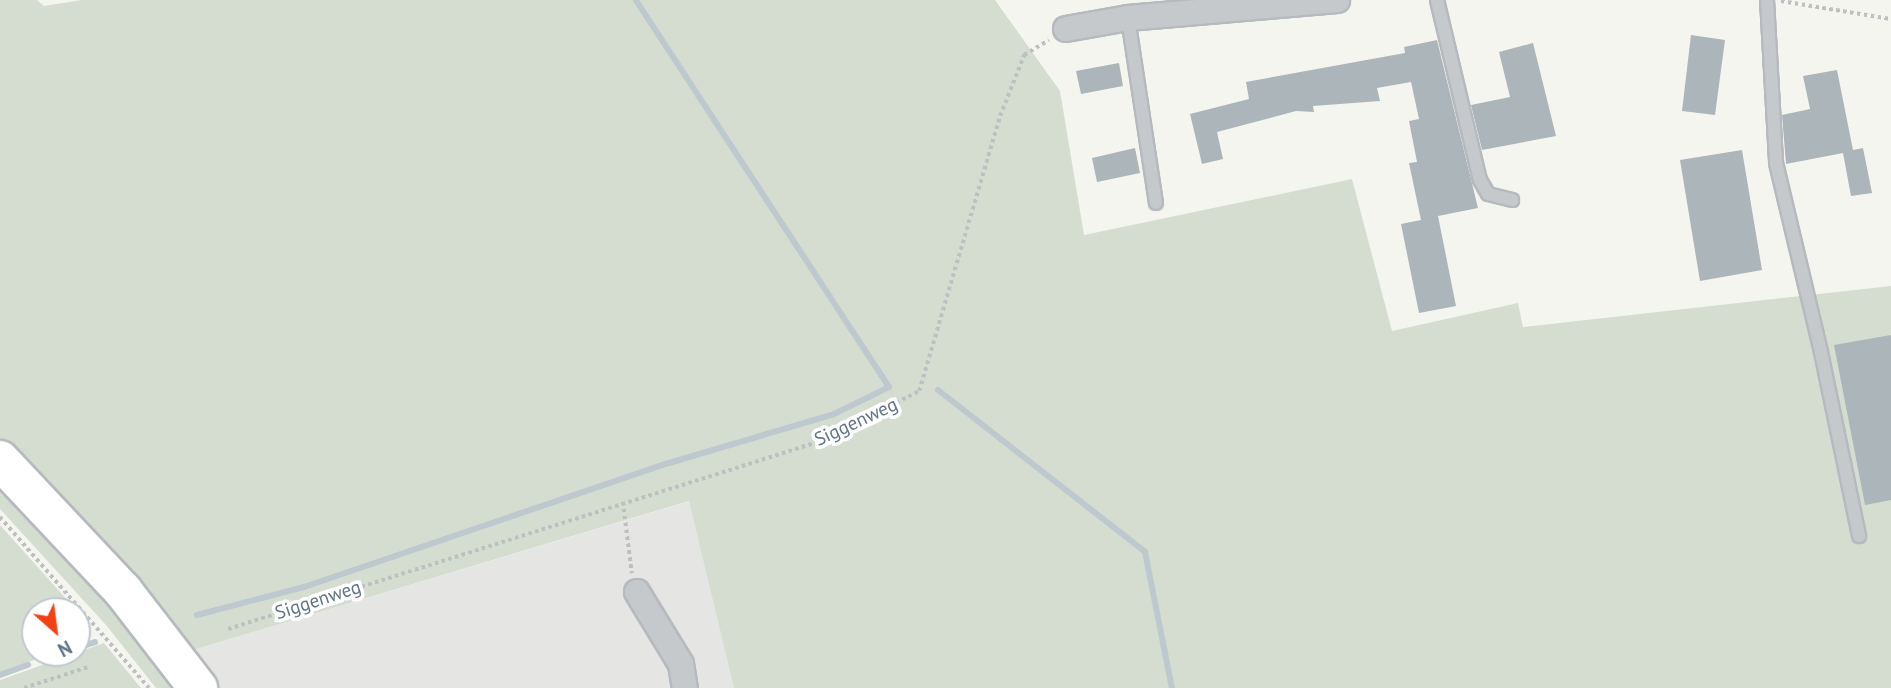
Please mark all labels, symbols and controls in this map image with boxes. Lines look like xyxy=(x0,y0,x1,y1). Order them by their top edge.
street label: Siggenweg xyxy=(811,393,901,451)
street label: Siggenweg xyxy=(272,575,364,625)
north arrow xyxy=(21,597,91,667)
text: N xyxy=(54,635,76,662)

